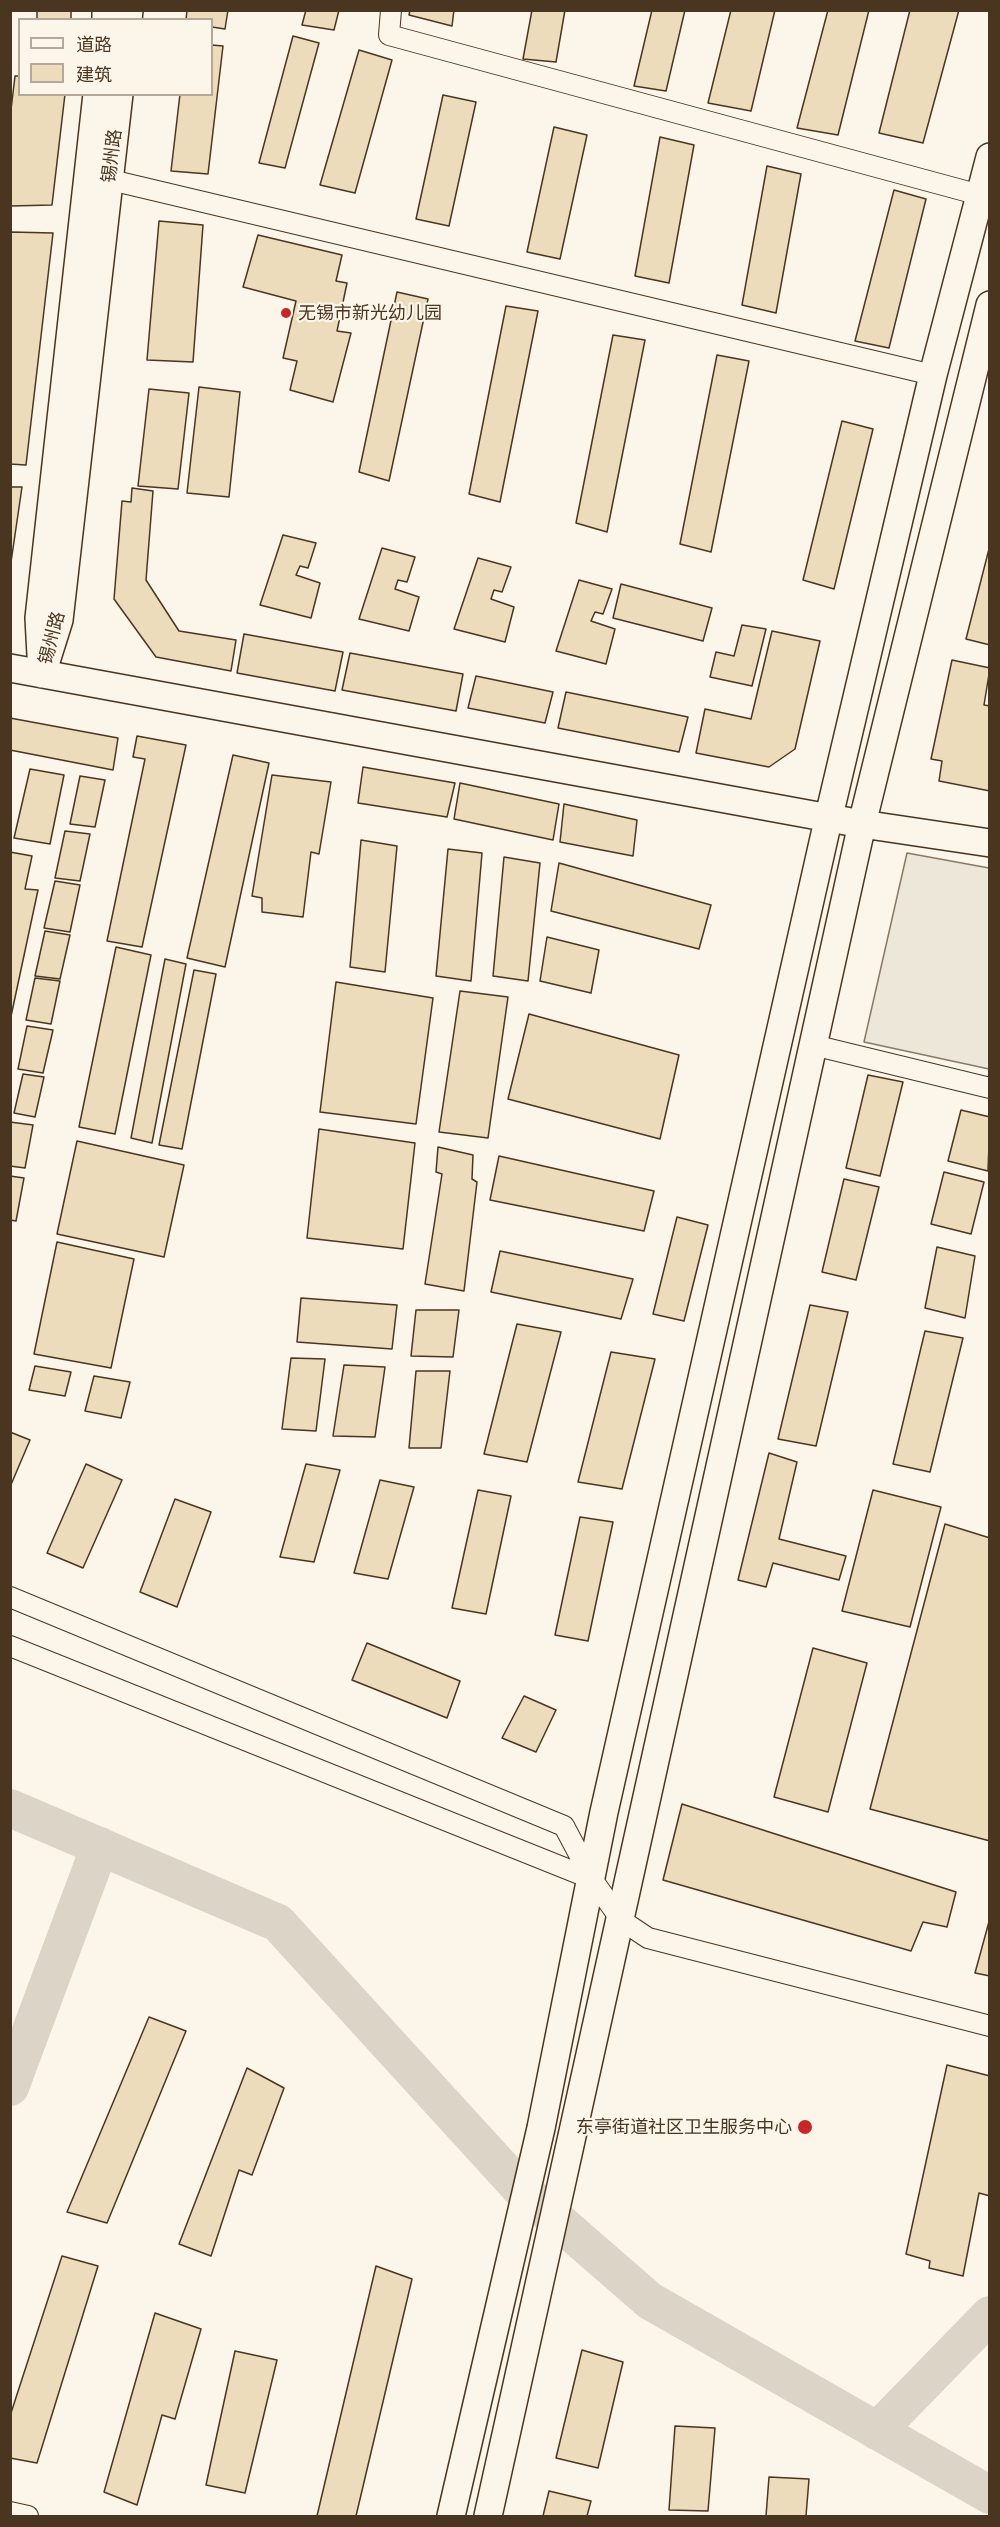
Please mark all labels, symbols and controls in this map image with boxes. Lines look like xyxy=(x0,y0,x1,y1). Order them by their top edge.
legend xyxy=(18,18,213,96)
text: 道路 xyxy=(76,33,112,55)
text: 建筑 xyxy=(76,63,112,85)
street label: 锡州路 xyxy=(98,128,126,184)
place label: 无锡市新光幼儿园 xyxy=(298,302,442,324)
marker: 无锡市新光幼儿园 xyxy=(279,306,293,320)
street label: 锡州路 xyxy=(35,609,69,667)
place label: 东亭街道社区卫生服务中心 xyxy=(576,2116,792,2138)
marker: 东亭街道社区卫生服务中心 xyxy=(796,2118,814,2136)

